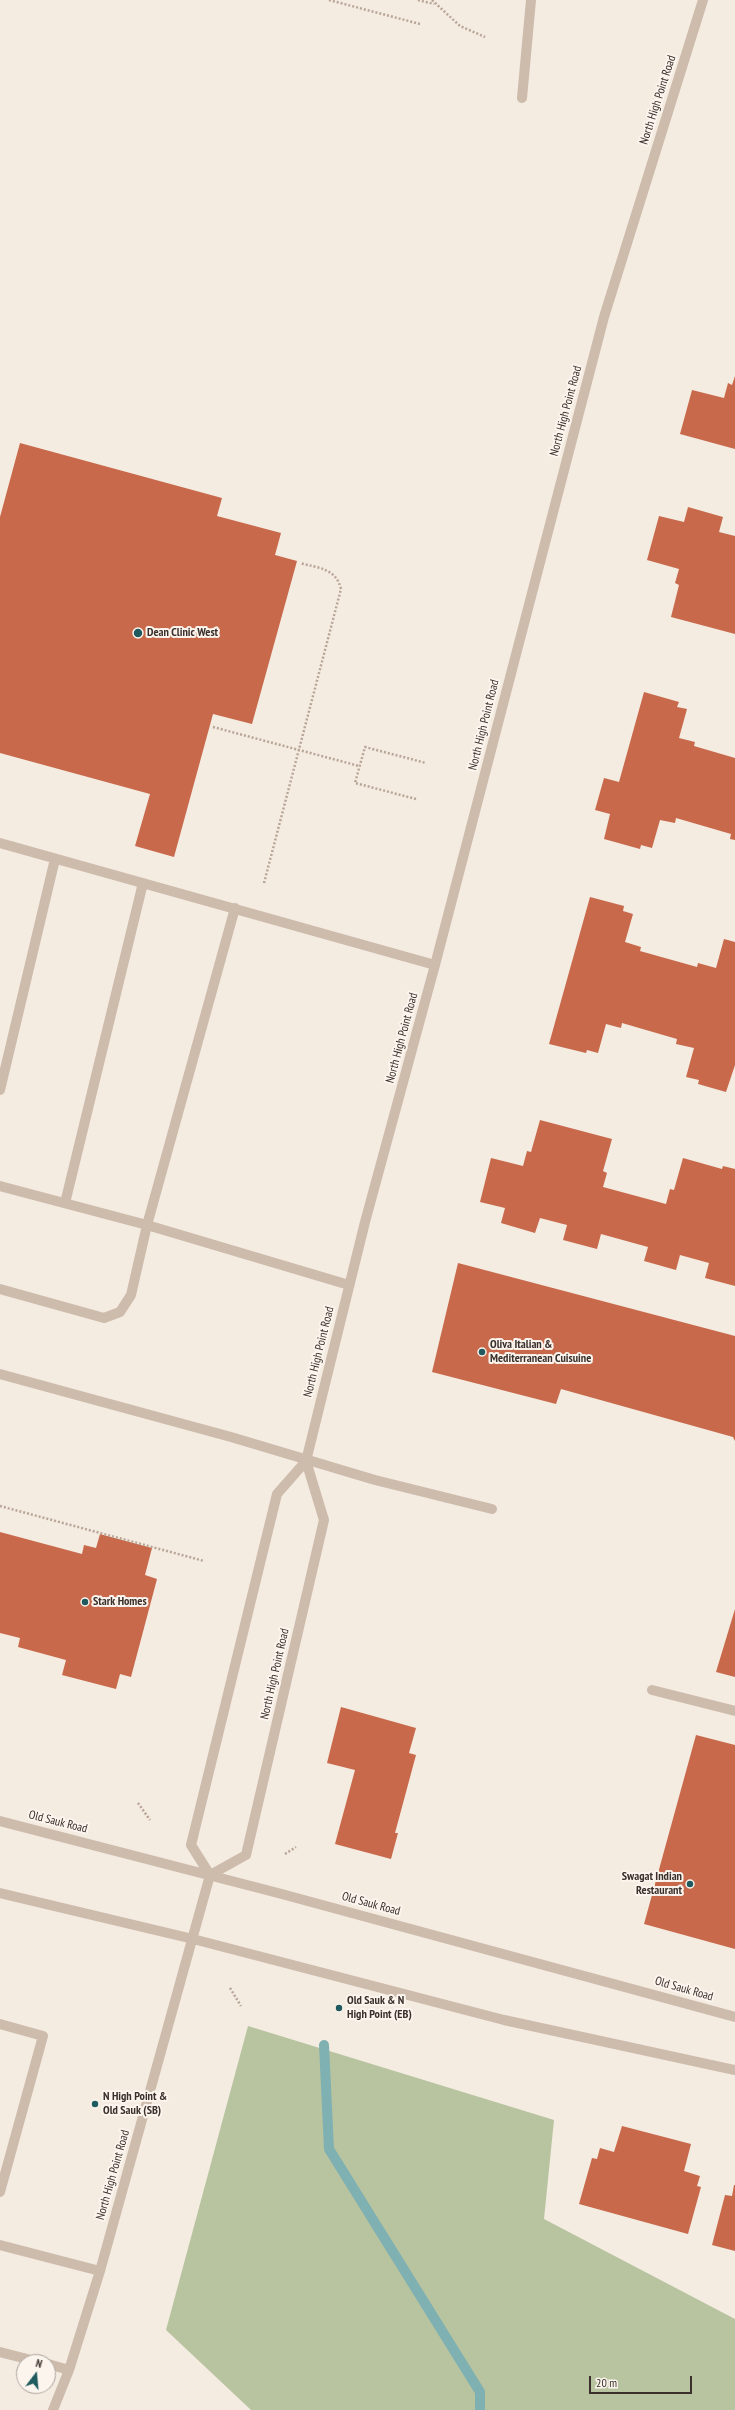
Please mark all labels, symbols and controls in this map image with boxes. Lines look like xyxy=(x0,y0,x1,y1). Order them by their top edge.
street label: North High Point Road xyxy=(637,54,679,146)
street label: North High Point Road xyxy=(547,364,585,458)
place label: Dean Clinic West xyxy=(147,626,218,640)
marker: Dean Clinic West xyxy=(132,627,144,639)
street label: North High Point Road xyxy=(466,678,502,772)
street label: North High Point Road xyxy=(383,991,421,1085)
street label: North High Point Road xyxy=(301,1305,337,1399)
place label: Oliva Italian & Mediterranean Cuisuine xyxy=(490,1338,591,1366)
marker: Oliva Italian & Mediterranean Cuisuine xyxy=(477,1347,487,1357)
place label: Stark Homes xyxy=(93,1595,147,1609)
marker: Stark Homes xyxy=(80,1597,90,1607)
street label: North High Point Road xyxy=(258,1627,292,1721)
street label: Old Sauk Road xyxy=(27,1808,89,1836)
place label: Swagat Indian Restaurant xyxy=(622,1870,682,1898)
marker: Swagat Indian Restaurant xyxy=(685,1879,695,1889)
street label: Old Sauk Road xyxy=(340,1889,402,1919)
street label: Old Sauk Road xyxy=(653,1974,715,2004)
place label: Old Sauk & N High Point (EB) xyxy=(347,1994,412,2022)
marker: Old Sauk & N High Point (EB) xyxy=(334,2003,344,2013)
place label: N High Point & Old Sauk (SB) xyxy=(103,2090,167,2118)
marker: N High Point & Old Sauk (SB) xyxy=(90,2099,100,2109)
street label: North High Point Road xyxy=(93,2128,133,2222)
north arrow xyxy=(16,2354,56,2394)
text: N xyxy=(34,2356,44,2371)
scale bar xyxy=(591,2368,694,2394)
text: 20 m xyxy=(596,2375,617,2390)

